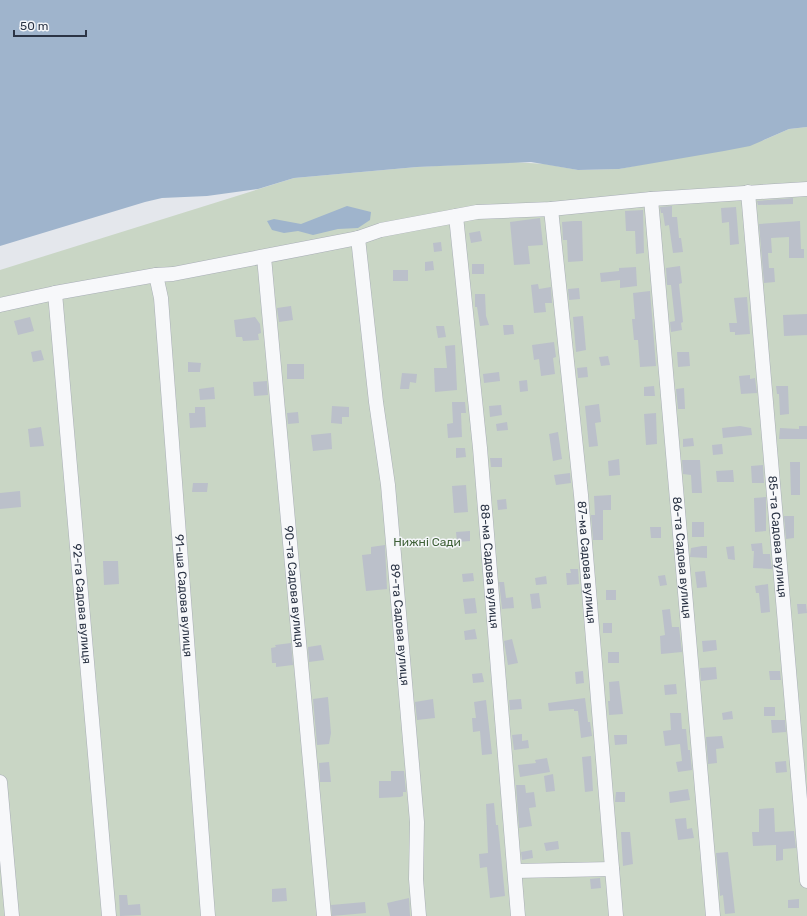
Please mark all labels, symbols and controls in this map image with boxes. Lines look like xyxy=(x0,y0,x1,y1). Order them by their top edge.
scale bar xyxy=(14,12,86,38)
text: 50 m xyxy=(20,19,48,33)
street label: 85-та Садова вулиця xyxy=(765,475,790,598)
street label: 86-та Садова вулиця xyxy=(670,496,694,619)
street label: 87-ма Садова вулиця xyxy=(575,500,599,624)
street label: 88-ма Садова вулиця xyxy=(478,503,502,629)
street label: 90-та Садова вулиця xyxy=(281,525,307,648)
street label: 91-ша Садова вулиця xyxy=(172,534,195,658)
park label: Нижні Сади xyxy=(393,535,461,549)
street label: 92-га Садова вулиця xyxy=(70,543,94,665)
street label: 89-та Садова вулиця xyxy=(388,563,412,686)

